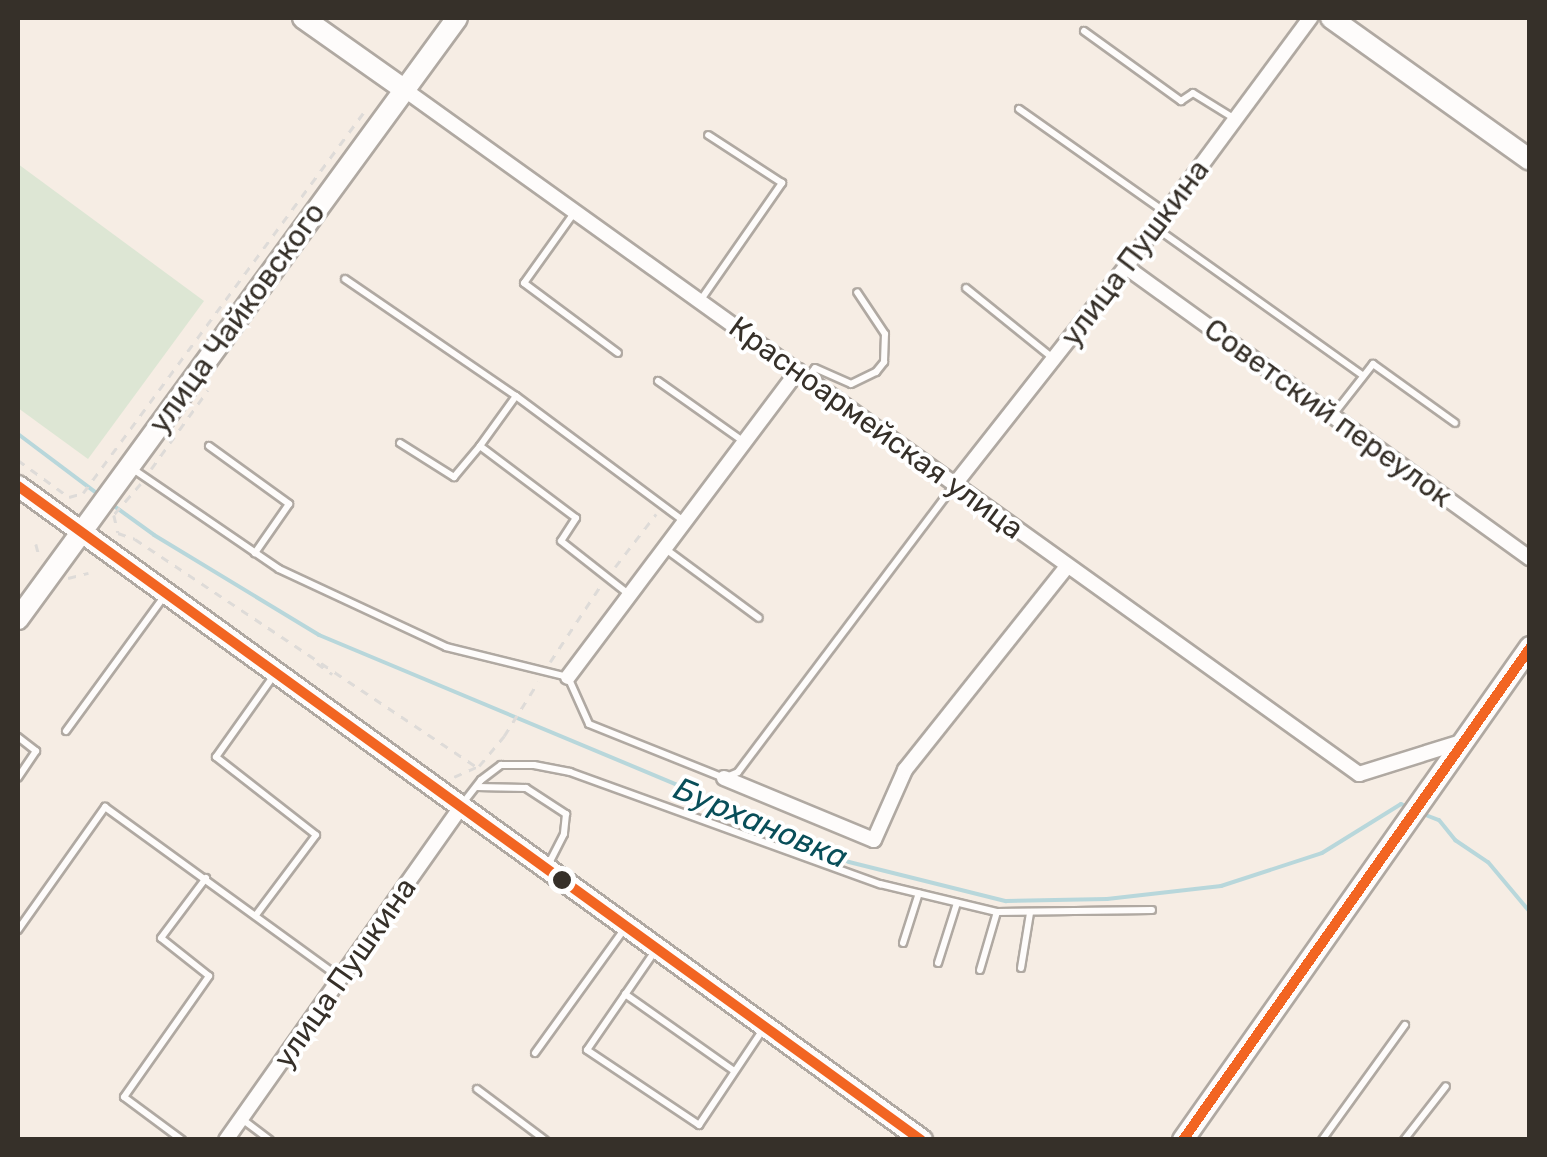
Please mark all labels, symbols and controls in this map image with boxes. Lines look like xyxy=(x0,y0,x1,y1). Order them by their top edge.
street label: улица Пушкина xyxy=(1053,153,1217,353)
street label: улица Чайковского xyxy=(141,196,333,440)
street label: Красноармейская улица xyxy=(722,309,1030,547)
street label: Советский переулок xyxy=(1197,311,1459,515)
water label: Бурхановка xyxy=(669,769,853,877)
unlabelled marker xyxy=(552,870,572,890)
street label: улица Пушкина xyxy=(266,871,424,1075)

